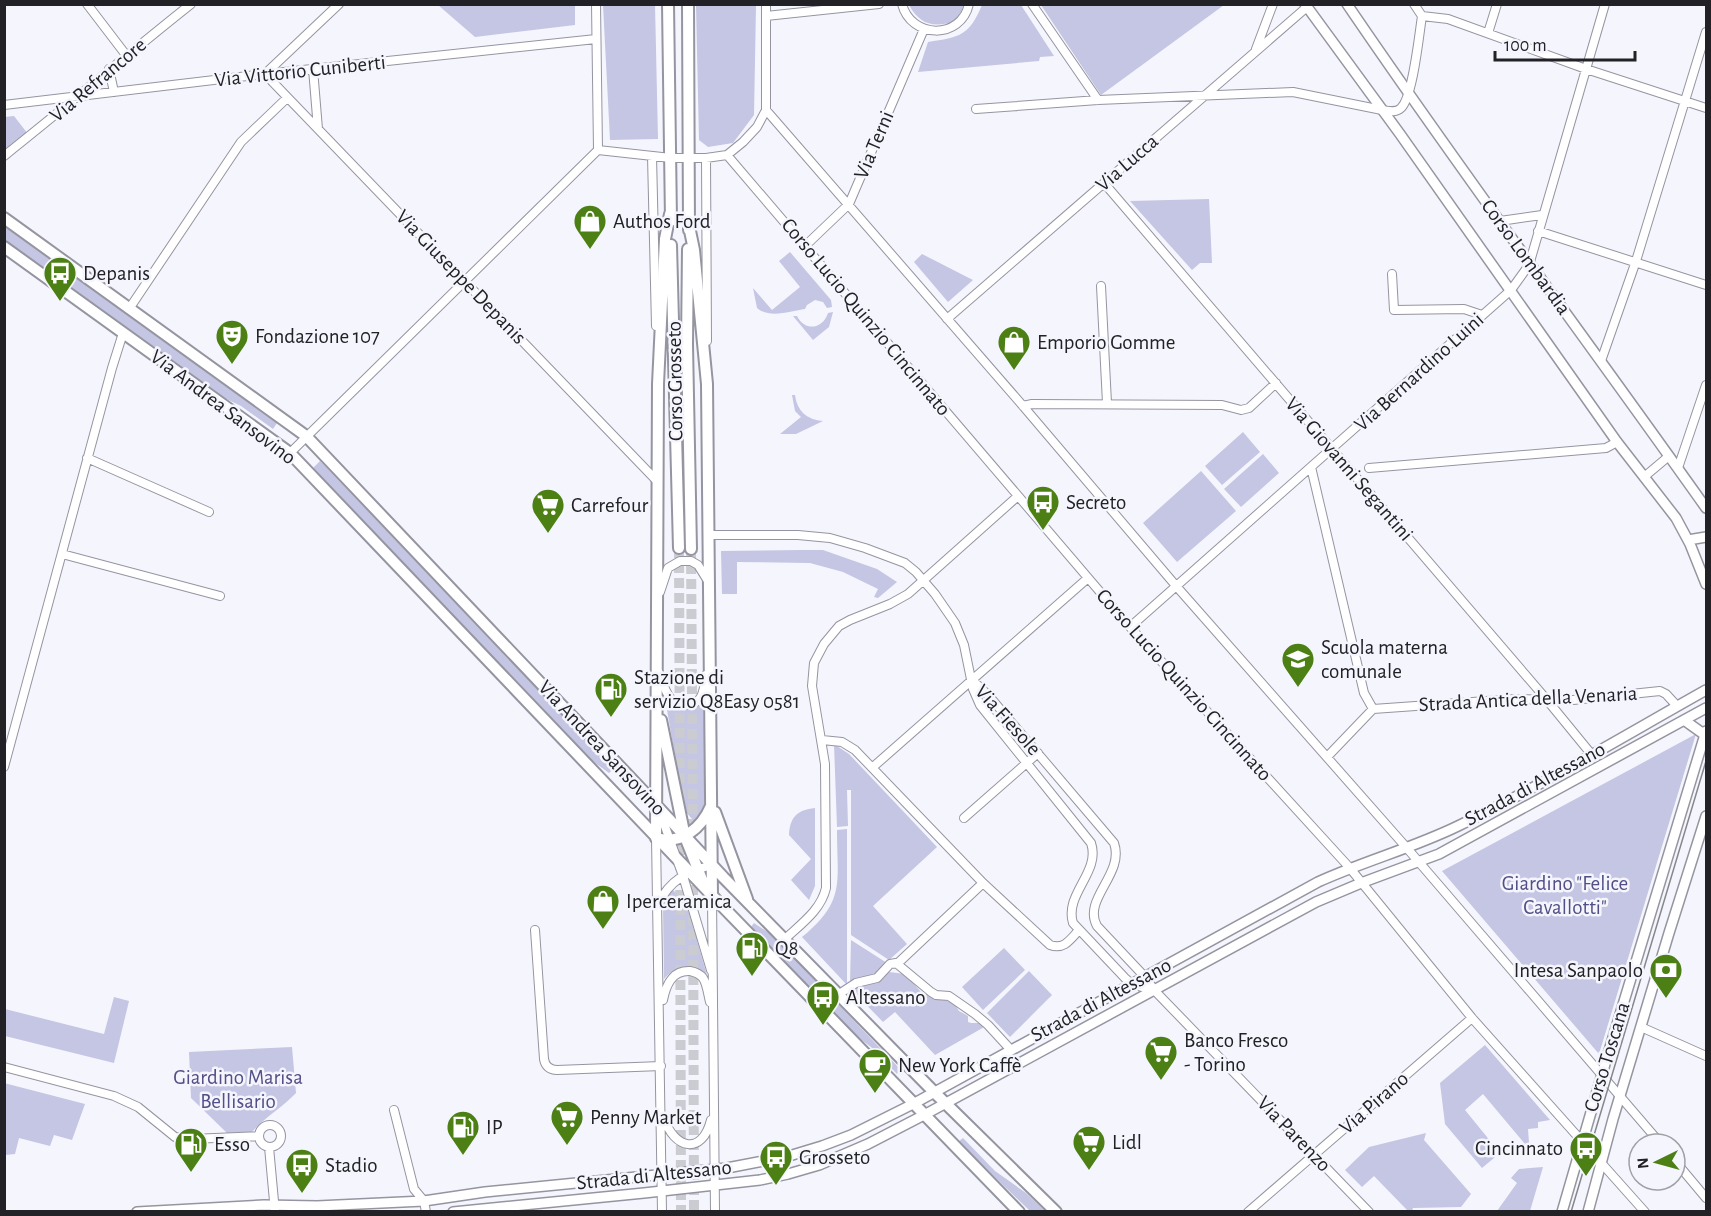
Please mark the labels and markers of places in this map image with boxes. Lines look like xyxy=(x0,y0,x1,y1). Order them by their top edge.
shop icon: Authos Ford xyxy=(572,203,608,250)
place label: Authos Ford xyxy=(613,211,711,232)
bus stop icon: Depanis xyxy=(42,255,78,302)
place label: Depanis xyxy=(83,263,150,284)
theatre icon: Fondazione 107 xyxy=(214,318,250,365)
shop icon: Emporio Gomme xyxy=(996,324,1032,371)
place label: Fondazione 107 xyxy=(255,326,380,347)
place label: Emporio Gomme xyxy=(1037,332,1176,353)
bus stop icon: Secreto xyxy=(1025,484,1061,531)
supermarket icon: Carrefour xyxy=(530,487,566,534)
place label: Secreto xyxy=(1066,492,1126,513)
place label: Carrefour xyxy=(571,495,648,516)
place label: Scuola materna comunale xyxy=(1321,637,1448,682)
school or university icon: Scuola materna comunale xyxy=(1280,641,1316,688)
place label: Stazione di servizio Q8Easy 0581 xyxy=(634,667,800,712)
fuel station icon: Stazione di servizio Q8Easy 0581 xyxy=(593,671,629,718)
shop icon: Iperceramica xyxy=(585,883,621,930)
place label: Iperceramica xyxy=(626,891,732,912)
fuel station icon: Q8 xyxy=(734,930,770,977)
place label: Q8 xyxy=(775,938,798,959)
bank icon: Intesa Sanpaolo xyxy=(1648,952,1684,999)
place label: Intesa Sanpaolo xyxy=(1514,960,1643,981)
bus stop icon: Altessano xyxy=(805,979,841,1026)
place label: Altessano xyxy=(846,987,926,1008)
place label: Banco Fresco - Torino xyxy=(1184,1030,1288,1075)
supermarket icon: Banco Fresco - Torino xyxy=(1143,1034,1179,1081)
cafe icon: New York Caffè xyxy=(857,1047,893,1094)
place label: New York Caffè xyxy=(898,1055,1021,1076)
supermarket icon: Penny Market xyxy=(549,1099,585,1146)
place label: Penny Market xyxy=(590,1107,702,1128)
fuel station icon: IP xyxy=(445,1109,481,1156)
place label: IP xyxy=(486,1117,503,1138)
supermarket icon: Lidl xyxy=(1071,1124,1107,1171)
fuel station icon: Esso xyxy=(173,1126,209,1173)
bus stop icon: Cincinnato xyxy=(1568,1130,1604,1177)
place label: Lidl xyxy=(1112,1132,1142,1153)
place label: Esso xyxy=(214,1134,250,1155)
place label: Cincinnato xyxy=(1475,1138,1563,1159)
bus stop icon: Grosseto xyxy=(758,1139,794,1186)
bus stop icon: Stadio xyxy=(284,1147,320,1194)
place label: Grosseto xyxy=(799,1147,870,1168)
place label: Stadio xyxy=(325,1155,378,1176)

